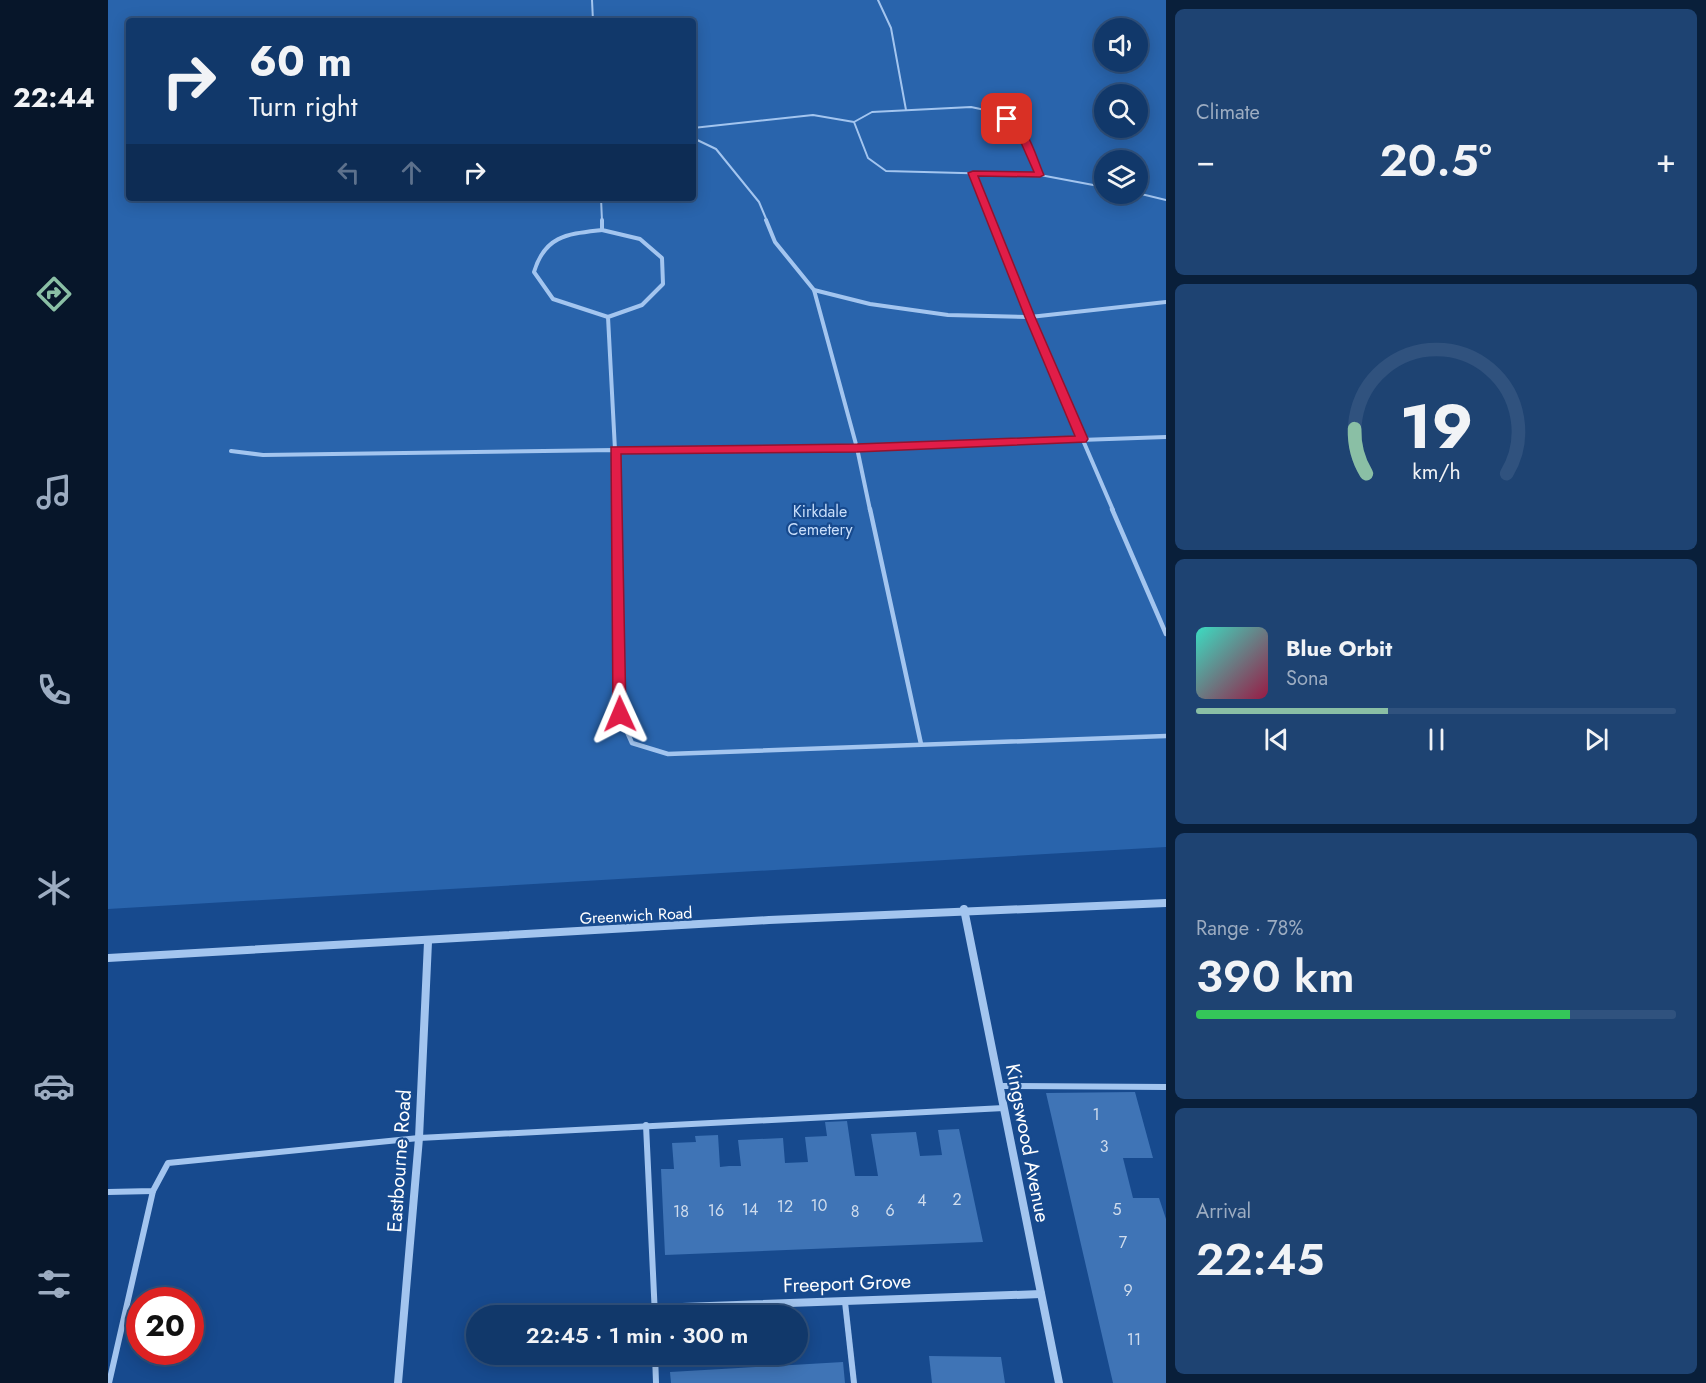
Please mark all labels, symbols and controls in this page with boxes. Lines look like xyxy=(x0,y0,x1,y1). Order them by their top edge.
map controls xyxy=(1094,18,1148,204)
button: sound xyxy=(1094,18,1148,72)
text: 60 m xyxy=(249,31,352,92)
icon: right xyxy=(150,42,228,120)
text: 22:44 xyxy=(13,78,95,117)
button: search xyxy=(1094,84,1148,138)
text: Turn right xyxy=(249,87,357,126)
pin xyxy=(981,93,1032,144)
text: Climate xyxy=(1196,98,1260,127)
icon: arrive xyxy=(990,102,1023,135)
text: 20.5° xyxy=(1379,128,1492,193)
text: − xyxy=(1196,137,1215,184)
text: + xyxy=(1656,137,1676,184)
button: layers xyxy=(1094,150,1148,204)
icon: left xyxy=(332,156,365,189)
icon: ahead xyxy=(395,156,428,189)
icon: right xyxy=(458,156,491,189)
icon: directions xyxy=(33,273,75,315)
text: 19 xyxy=(1399,381,1473,471)
text: km/h xyxy=(1412,456,1460,487)
icon: music xyxy=(33,471,75,513)
park label: Kirkdale Cemetery xyxy=(787,500,853,541)
text: Blue Orbit xyxy=(1286,632,1392,664)
text: Sona xyxy=(1286,664,1328,693)
icon: phone xyxy=(33,669,75,711)
position arrow xyxy=(588,682,652,746)
icon: previous xyxy=(1260,723,1293,756)
icon: pause xyxy=(1420,723,1453,756)
icon: next xyxy=(1580,723,1613,756)
icon: climate xyxy=(33,867,75,909)
street label: Greenwich Road xyxy=(579,901,693,930)
text: Range · 78% xyxy=(1196,914,1303,943)
text: 390 km xyxy=(1196,944,1355,1009)
street label: Kingswood Avenue xyxy=(998,1061,1057,1225)
icon: car xyxy=(33,1065,75,1107)
street label: Eastbourne Road xyxy=(380,1089,419,1233)
house number: 1 xyxy=(1092,1103,1100,1126)
house number: 3 xyxy=(1100,1135,1109,1158)
house number: 2 xyxy=(952,1188,962,1211)
house number: 4 xyxy=(917,1189,927,1212)
house number: 10 xyxy=(811,1194,827,1217)
house number: 12 xyxy=(777,1195,793,1218)
text: Arrival xyxy=(1196,1197,1251,1226)
house number: 14 xyxy=(742,1198,758,1221)
house number: 5 xyxy=(1112,1198,1122,1221)
house number: 16 xyxy=(708,1199,724,1222)
house number: 6 xyxy=(885,1199,895,1222)
house number: 18 xyxy=(673,1200,689,1223)
house number: 8 xyxy=(851,1200,859,1223)
text: 22:45 xyxy=(1196,1227,1324,1292)
house number: 7 xyxy=(1119,1231,1128,1254)
icon: filters xyxy=(33,1263,75,1305)
street label: Freeport Grove xyxy=(782,1267,912,1300)
house number: 9 xyxy=(1123,1279,1133,1302)
speed limit sign: 20 xyxy=(126,1287,204,1365)
text: 22:45 · 1 min · 300 m xyxy=(526,1319,748,1351)
house number: 11 xyxy=(1127,1328,1141,1351)

